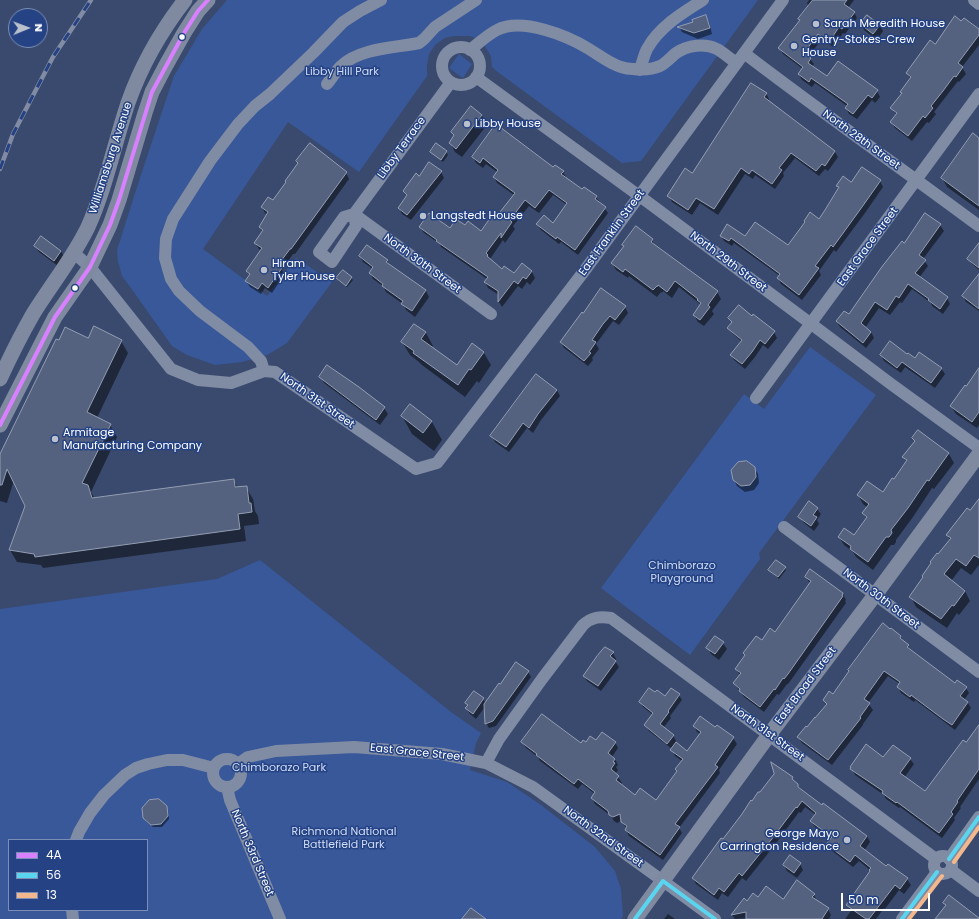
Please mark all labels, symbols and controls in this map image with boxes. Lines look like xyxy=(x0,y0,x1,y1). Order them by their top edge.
north arrow xyxy=(8,8,48,48)
place label: Sarah Meredith House xyxy=(824,17,945,31)
marker: Sarah Meredith House xyxy=(811,19,821,29)
text: N xyxy=(31,24,47,32)
unlabelled marker xyxy=(177,32,187,42)
place label: Gentry-Stokes-Crew House xyxy=(802,33,915,59)
marker: Gentry-Stokes-Crew House xyxy=(789,41,799,51)
park label: Libby Hill Park xyxy=(305,65,379,79)
street label: Williamsburg Avenue xyxy=(87,101,135,215)
street label: North 28th Street xyxy=(820,108,902,172)
street label: Libby Terrace xyxy=(375,114,429,182)
place label: Libby House xyxy=(475,117,541,131)
marker: Libby House xyxy=(462,119,472,129)
street label: East Franklin Street xyxy=(576,187,648,279)
street label: East Grace Street xyxy=(835,205,901,289)
place label: Langstedt House xyxy=(431,209,523,223)
marker: Langstedt House xyxy=(418,211,428,221)
street label: North 29th Street xyxy=(687,229,769,295)
street label: North 30th Street xyxy=(381,231,463,297)
place label: Hiram Tyler House xyxy=(272,257,335,283)
marker: Hiram Tyler House xyxy=(259,265,269,275)
unlabelled marker xyxy=(70,283,80,293)
street label: North 31st Street xyxy=(277,370,357,432)
place label: Armitage Manufacturing Company xyxy=(63,426,202,452)
marker: Armitage Manufacturing Company xyxy=(50,434,60,444)
park label: Chimborazo Playground xyxy=(648,559,716,585)
street label: North 30th Street xyxy=(840,566,922,632)
street label: East Broad Street xyxy=(773,645,839,727)
street label: North 31st Street xyxy=(728,702,806,764)
street label: East Grace Street xyxy=(369,741,465,765)
park label: Chimborazo Park xyxy=(232,761,326,775)
street label: North 32nd Street xyxy=(561,804,645,870)
street label: North 33rd Street xyxy=(228,808,276,898)
park label: Richmond National Battlefield Park xyxy=(292,825,396,851)
place label: George Mayo Carrington Residence xyxy=(720,827,839,853)
marker: George Mayo Carrington Residence xyxy=(842,835,852,845)
legend xyxy=(8,839,148,911)
text: 4A xyxy=(46,846,62,863)
text: 56 xyxy=(46,866,61,883)
scale bar xyxy=(843,885,932,911)
text: 13 xyxy=(46,886,57,903)
text: 50 m xyxy=(848,891,879,908)

